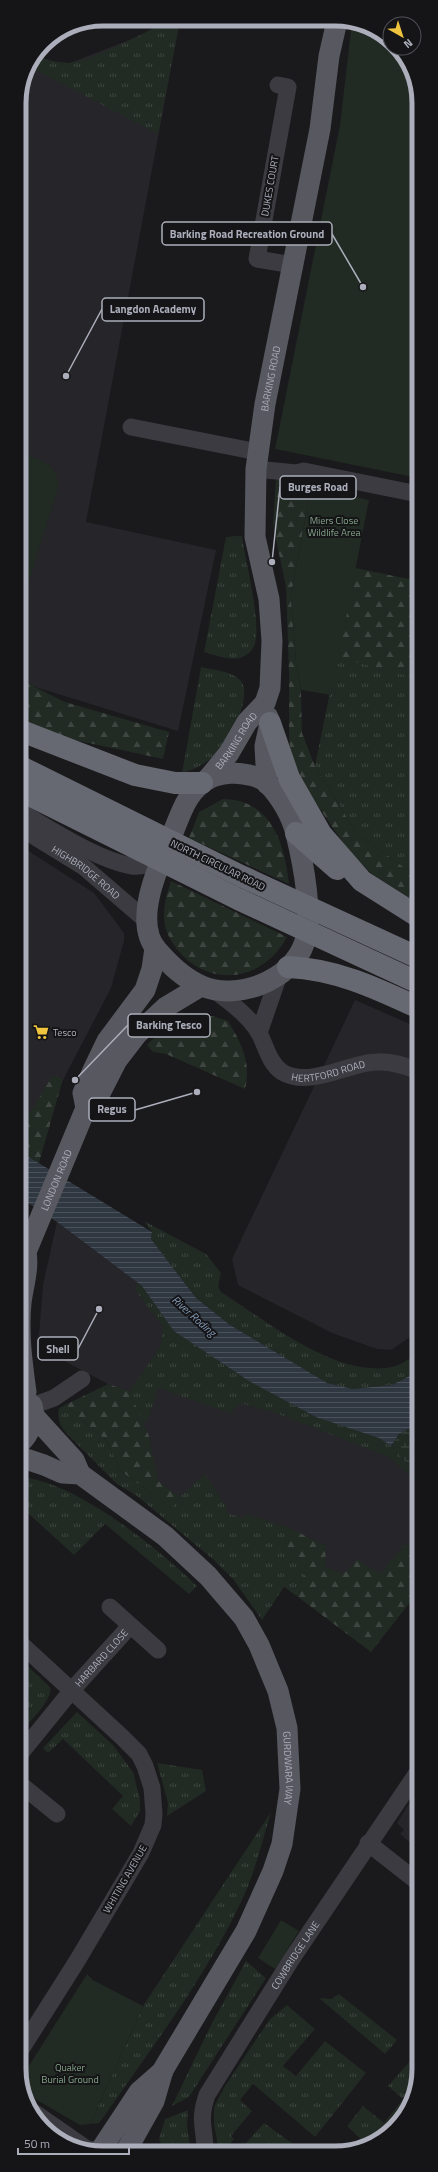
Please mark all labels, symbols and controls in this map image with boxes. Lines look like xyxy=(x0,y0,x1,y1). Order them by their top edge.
north arrow xyxy=(382,16,422,56)
text: N xyxy=(400,35,416,52)
street label: DUKES COURT xyxy=(257,154,283,218)
callout: Barking Road Recreation Ground xyxy=(162,222,332,245)
text: Barking Road Recreation Ground xyxy=(170,226,324,242)
callout: Langdon Academy xyxy=(102,298,204,321)
text: Langdon Academy xyxy=(110,301,197,317)
street label: BARKING ROAD xyxy=(257,344,284,412)
callout: Burges Road xyxy=(280,476,356,499)
text: Burges Road xyxy=(288,479,348,495)
park label: Miers Close Wildlife Area xyxy=(308,513,361,540)
street label: BARKING ROAD xyxy=(211,708,260,773)
street label: NORTH CIRCULAR ROAD xyxy=(168,836,268,894)
street label: HIGHBRIDGE ROAD xyxy=(49,841,124,903)
callout: Barking Tesco xyxy=(128,1014,210,1037)
text: Barking Tesco xyxy=(136,1017,202,1033)
supermarket icon: Tesco xyxy=(32,1023,50,1041)
place label: Tesco xyxy=(53,1025,77,1040)
street label: HERTFORD ROAD xyxy=(290,1056,367,1085)
callout: Regus xyxy=(89,1098,135,1121)
text: Regus xyxy=(97,1101,127,1117)
street label: LONDON ROAD xyxy=(37,1147,76,1213)
water label: River Roding xyxy=(168,1292,221,1341)
callout: Shell xyxy=(38,1337,78,1360)
text: Shell xyxy=(46,1341,70,1357)
street label: HARBARD CLOSE xyxy=(71,1625,132,1690)
street label: GURDWARA WAY xyxy=(280,1731,298,1806)
street label: WHITING AVENUE xyxy=(99,1842,151,1916)
street label: COWBRIDGE LANE xyxy=(267,1917,323,1992)
park label: Quaker Burial Ground xyxy=(41,2060,99,2087)
scale bar xyxy=(18,2130,129,2156)
text: 50 m xyxy=(24,2134,50,2153)

